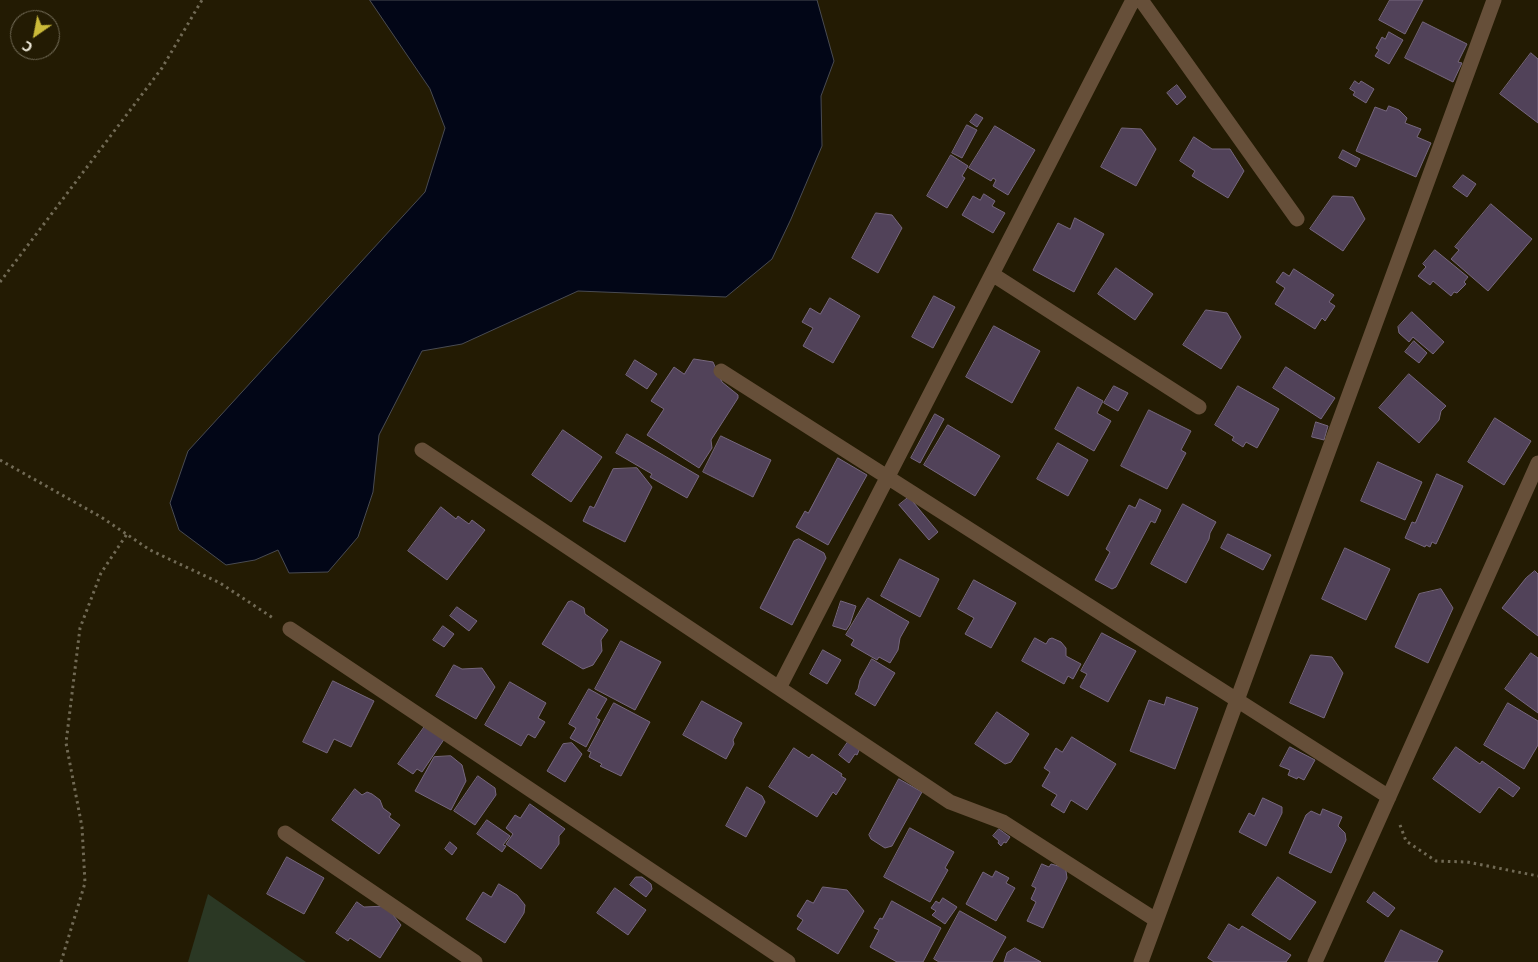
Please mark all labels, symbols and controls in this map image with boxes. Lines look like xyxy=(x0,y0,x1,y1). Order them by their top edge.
north arrow xyxy=(10,10,60,60)
text: С xyxy=(18,37,36,58)

